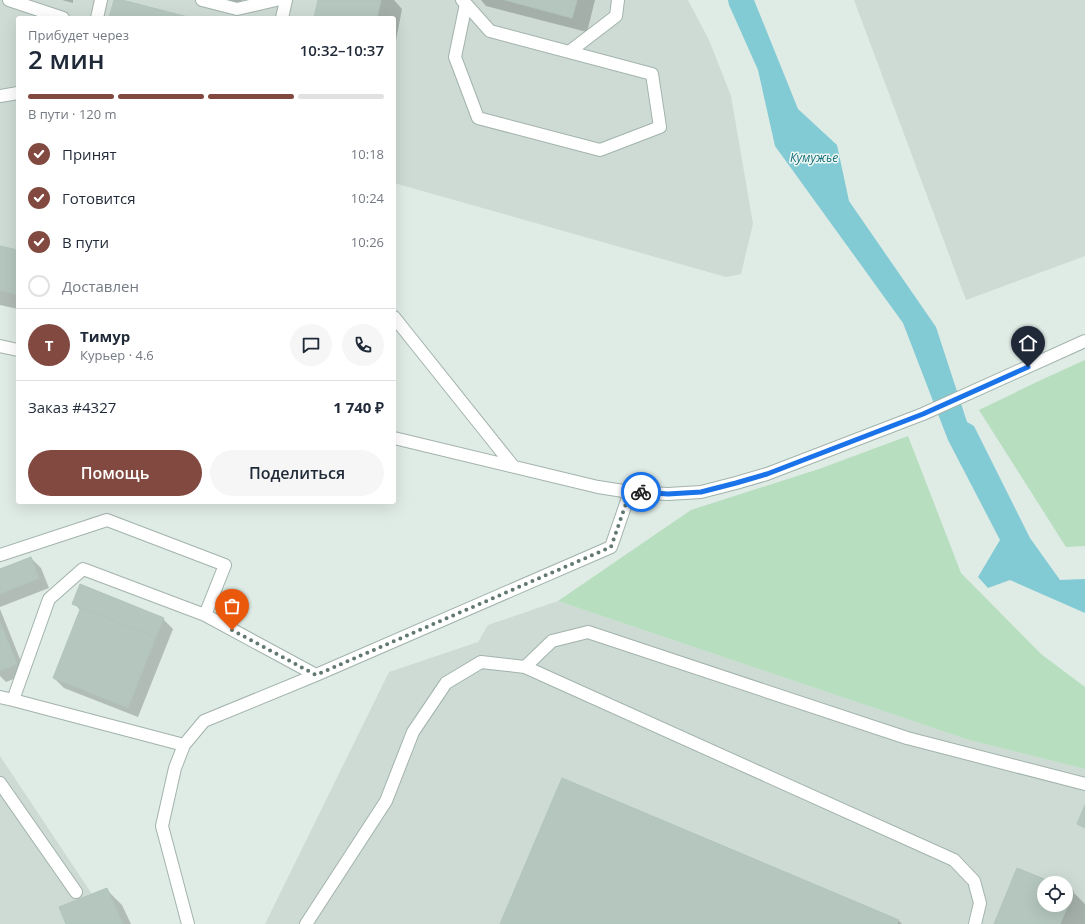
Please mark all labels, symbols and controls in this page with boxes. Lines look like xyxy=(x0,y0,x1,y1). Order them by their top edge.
text: Прибудет через xyxy=(28,26,129,44)
text: 10:32–10:37 xyxy=(300,40,384,60)
text: 2 мин xyxy=(28,41,105,77)
text: В пути · 120 m xyxy=(28,105,117,123)
icon: check xyxy=(28,143,50,165)
text: Принят xyxy=(62,144,117,164)
text: 10:18 xyxy=(351,145,384,163)
water label: Кумужье xyxy=(790,149,838,166)
icon: check xyxy=(28,187,50,209)
text: Готовится xyxy=(62,188,136,208)
text: 10:24 xyxy=(351,189,384,207)
icon: check xyxy=(28,231,50,253)
text: В пути xyxy=(62,232,109,252)
text: 10:26 xyxy=(351,233,384,251)
text: Доставлен xyxy=(62,276,139,296)
button: chat xyxy=(290,324,332,366)
button: phone xyxy=(342,324,384,366)
text: Тимур xyxy=(80,326,130,346)
pin xyxy=(1011,326,1045,367)
icon: home xyxy=(1017,332,1039,354)
text: Т xyxy=(45,335,53,355)
text: Курьер · 4.6 xyxy=(80,346,154,364)
text: Заказ #4327 xyxy=(28,397,116,417)
text: 1 740 ₽ xyxy=(333,397,384,417)
button: Помощь xyxy=(28,450,202,496)
button: Поделиться xyxy=(210,450,384,496)
courier xyxy=(621,472,661,512)
icon: bike xyxy=(630,481,652,503)
pin xyxy=(215,589,249,630)
icon: bag xyxy=(221,595,243,617)
map controls xyxy=(1037,876,1073,912)
button: locate xyxy=(1037,876,1073,912)

